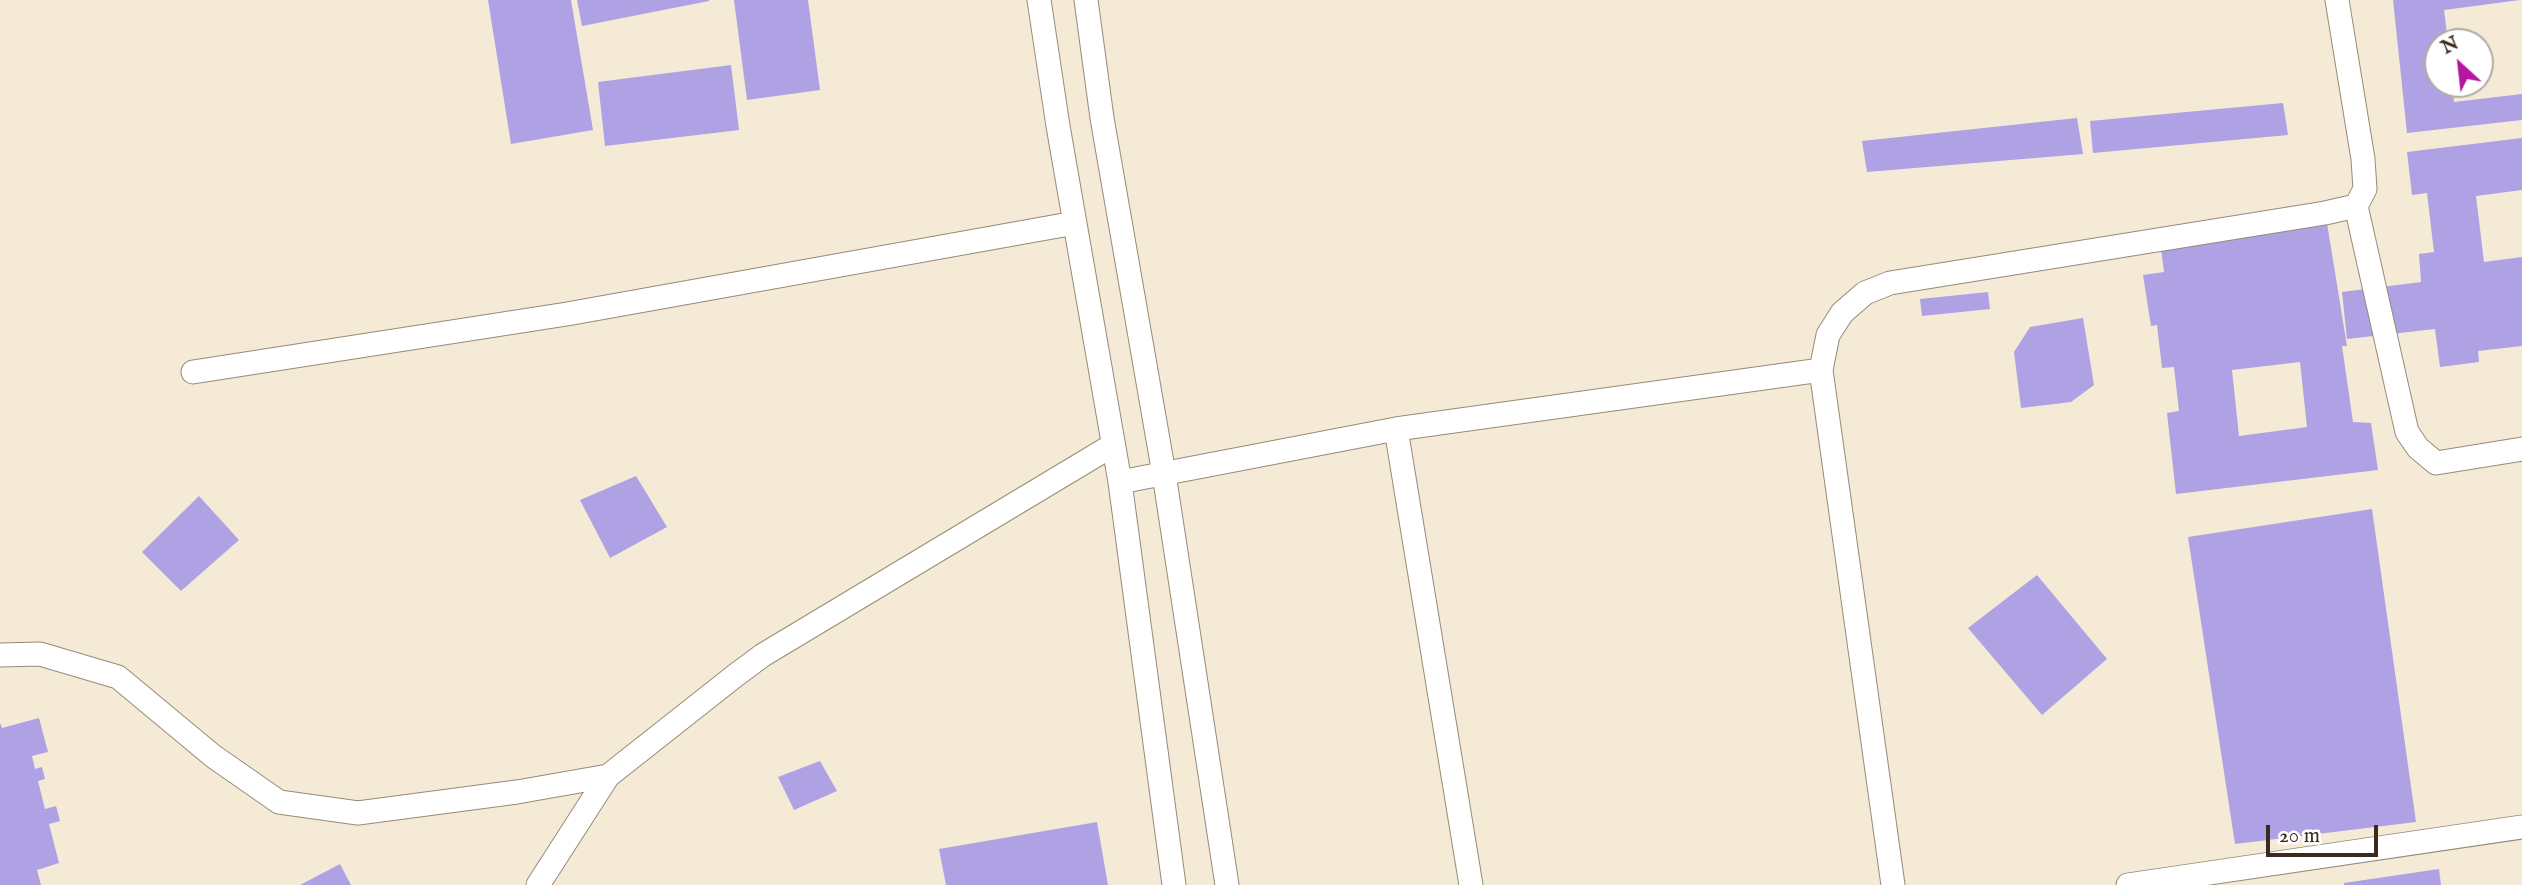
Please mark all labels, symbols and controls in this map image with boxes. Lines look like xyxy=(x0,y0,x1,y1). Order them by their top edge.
north arrow xyxy=(2424,28,2494,98)
text: N xyxy=(2438,32,2463,61)
scale bar xyxy=(2270,812,2382,856)
text: 20 m xyxy=(2279,823,2320,850)

